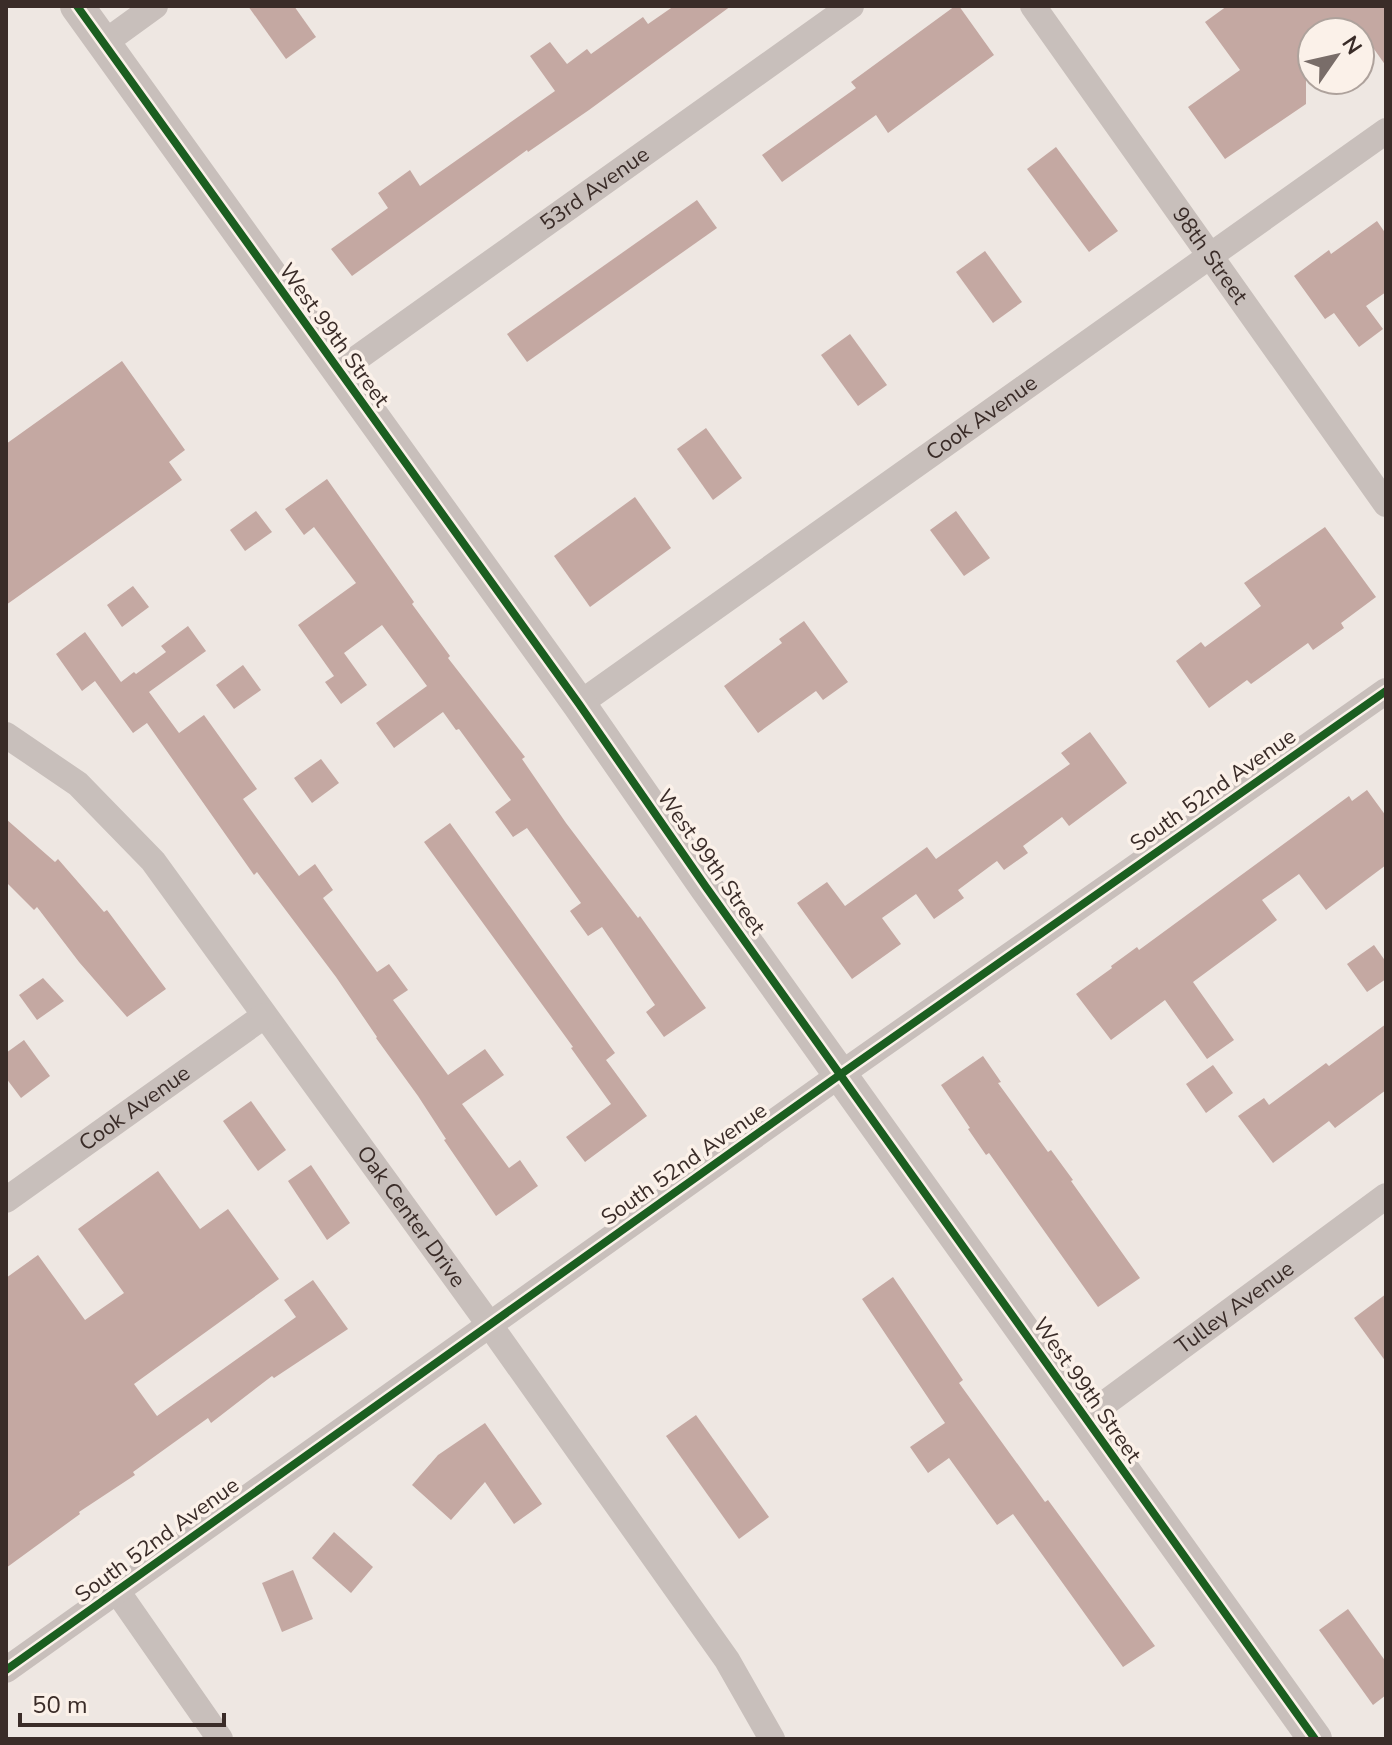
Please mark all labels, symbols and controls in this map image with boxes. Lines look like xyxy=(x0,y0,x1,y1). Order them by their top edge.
north arrow xyxy=(1296,16,1376,96)
text: N xyxy=(1335,30,1369,61)
street label: 53rd Avenue xyxy=(534,139,655,238)
street label: 98th Street xyxy=(1165,201,1255,310)
street label: West 99th Street xyxy=(272,257,396,413)
street label: Cook Avenue xyxy=(920,368,1044,468)
street label: South 52nd Avenue xyxy=(1124,721,1302,859)
street label: West 99th Street xyxy=(650,783,772,941)
street label: Cook Avenue xyxy=(73,1058,196,1158)
street label: South 52nd Avenue xyxy=(595,1095,773,1233)
street label: Oak Center Drive xyxy=(349,1140,473,1294)
street label: Tulley Avenue xyxy=(1169,1254,1300,1361)
street label: West 99th Street xyxy=(1026,1311,1148,1469)
street label: South 52nd Avenue xyxy=(69,1470,245,1610)
scale bar xyxy=(20,1677,224,1727)
text: 50 m xyxy=(32,1689,88,1721)

